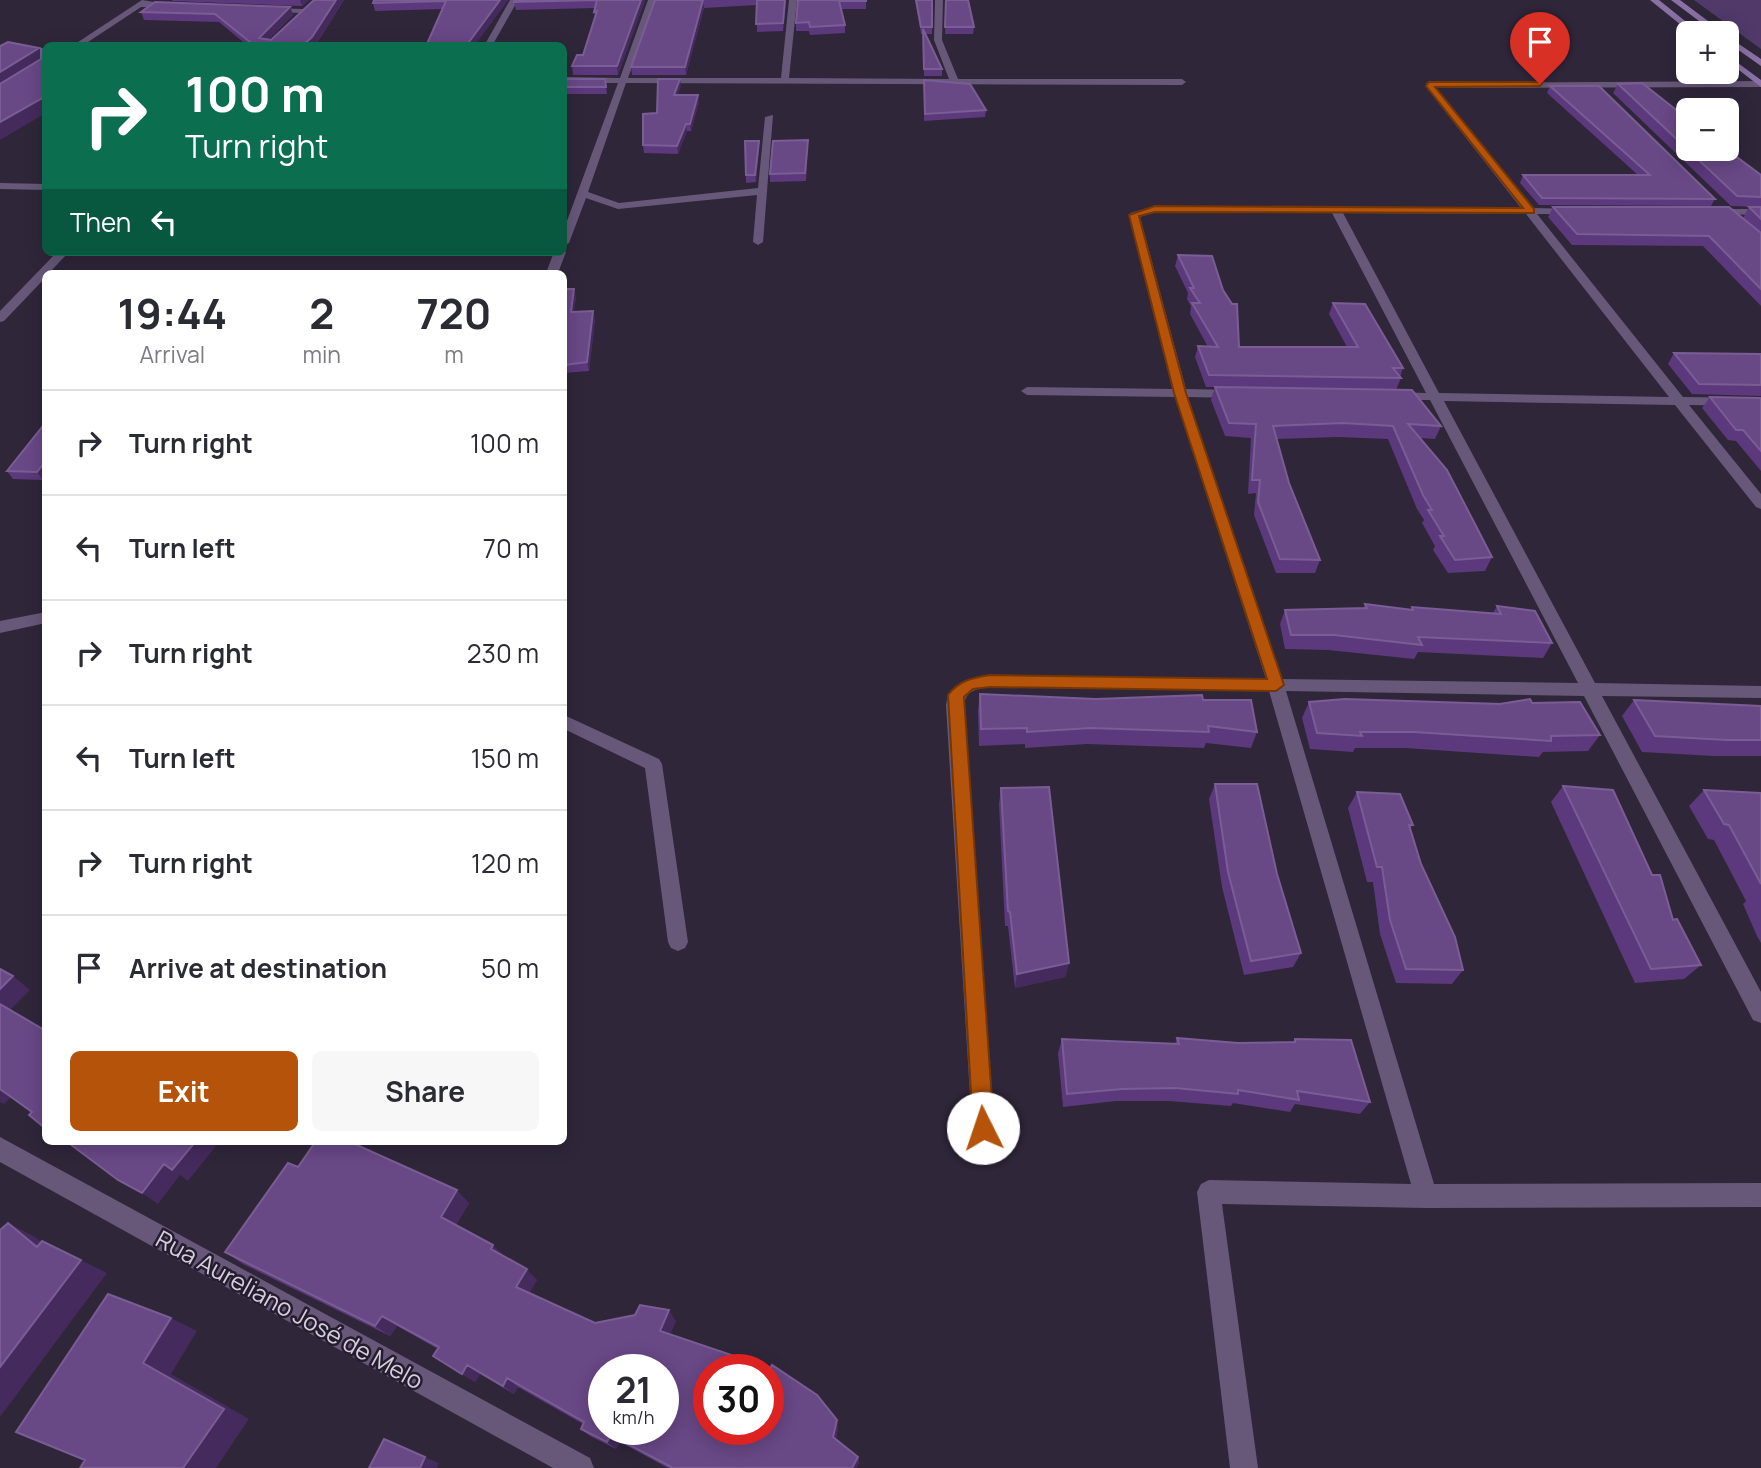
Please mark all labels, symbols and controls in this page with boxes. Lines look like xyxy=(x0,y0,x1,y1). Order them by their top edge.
pin xyxy=(1510,12.0,1570,84)
map controls xyxy=(1676,21,1739,161)
button: + xyxy=(1676,21,1739,84)
icon: arrive xyxy=(1521,23,1559,61)
text: 100 m xyxy=(185,60,325,127)
icon: right xyxy=(70,70,161,161)
button: − xyxy=(1676,98,1739,161)
text: Turn right xyxy=(185,124,328,168)
icon: left xyxy=(145,203,183,241)
text: Then xyxy=(70,204,131,240)
text: 19:44 xyxy=(117,284,227,342)
text: 2 xyxy=(309,284,334,342)
text: 720 xyxy=(416,284,492,342)
text: Arrival xyxy=(139,338,205,370)
text: min xyxy=(302,338,341,370)
text: m xyxy=(444,338,464,370)
icon: right xyxy=(70,424,108,462)
text: Turn right xyxy=(129,425,253,461)
text: 100 m xyxy=(470,425,539,461)
icon: left xyxy=(70,529,108,567)
text: Turn left xyxy=(129,530,236,566)
text: 70 m xyxy=(483,530,539,566)
icon: right xyxy=(70,634,108,672)
text: Turn right xyxy=(129,635,253,671)
text: 230 m xyxy=(467,635,539,671)
icon: left xyxy=(70,739,108,777)
text: Turn left xyxy=(129,740,236,776)
text: 150 m xyxy=(471,740,539,776)
icon: right xyxy=(70,844,108,882)
text: Turn right xyxy=(129,845,253,881)
text: 120 m xyxy=(471,845,539,881)
icon: arrive xyxy=(70,949,108,987)
text: Arrive at destination xyxy=(129,950,387,986)
text: 50 m xyxy=(481,950,539,986)
button: Exit xyxy=(70,1051,298,1131)
button: Share xyxy=(312,1051,539,1131)
position arrow xyxy=(946,1091,1020,1165)
street label: Rua Aureliano José de Melo xyxy=(150,1222,430,1396)
speed limit sign: 30 xyxy=(693,1354,784,1445)
text: 21 xyxy=(615,1366,652,1414)
text: km/h xyxy=(613,1405,654,1429)

